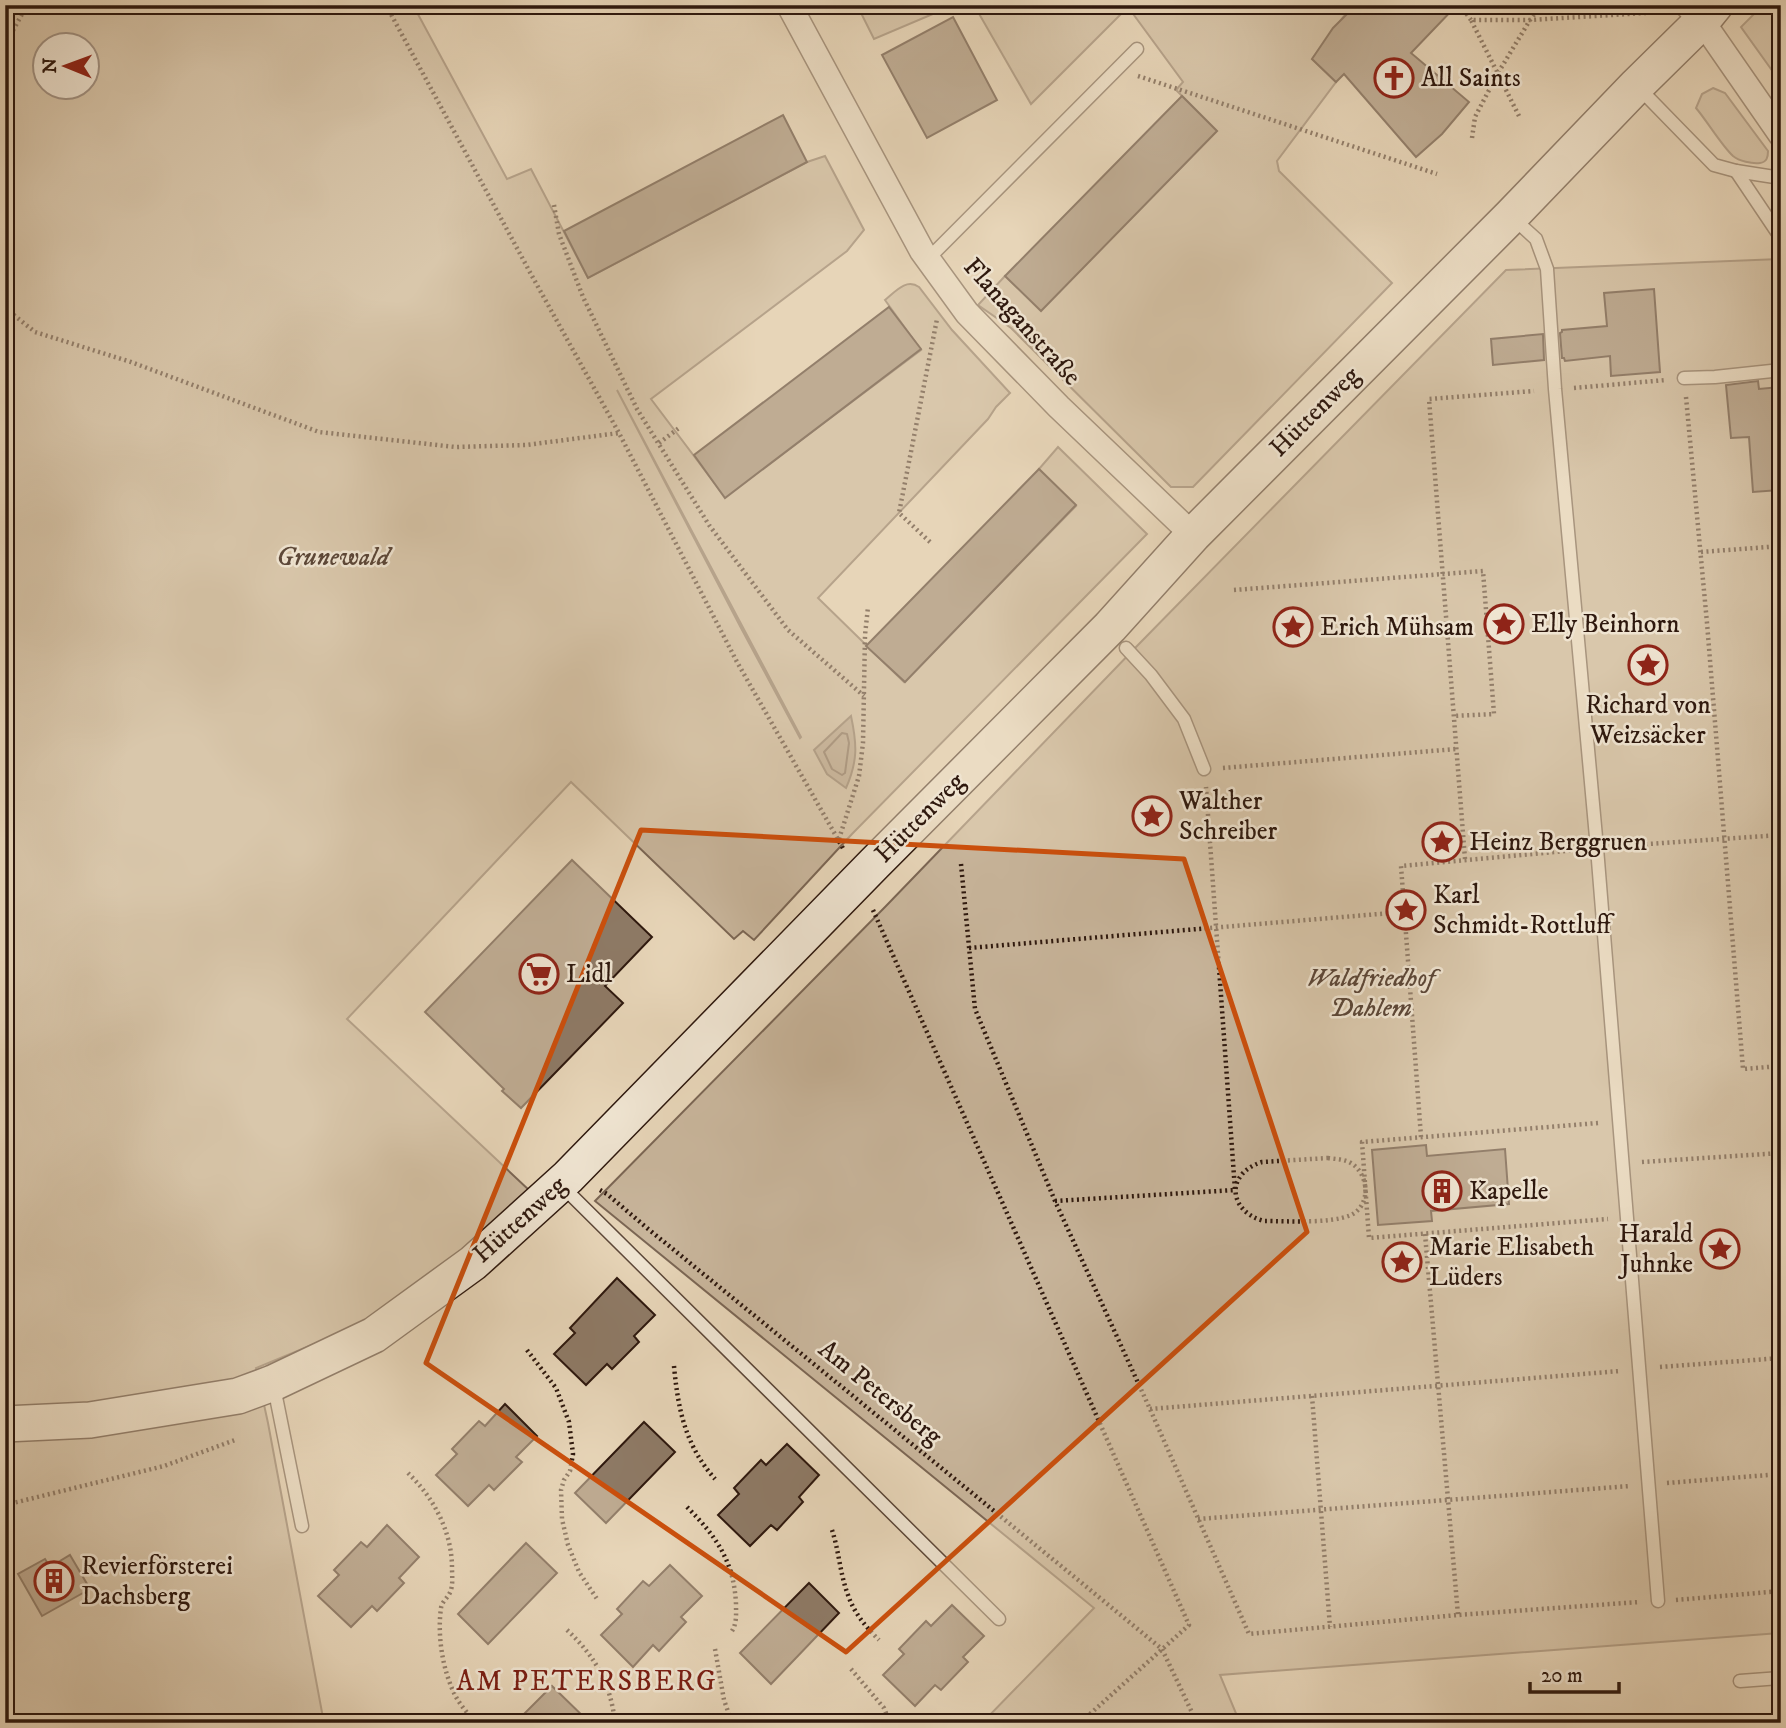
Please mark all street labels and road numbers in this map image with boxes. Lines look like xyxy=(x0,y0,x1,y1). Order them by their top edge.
street label: Flanaganstraße xyxy=(956,251,1088,393)
street label: Hüttenweg xyxy=(1263,359,1368,464)
street label: Hüttenweg xyxy=(868,765,973,870)
street label: Hüttenweg xyxy=(466,1169,574,1271)
street label: Am Petersberg xyxy=(811,1333,949,1453)

